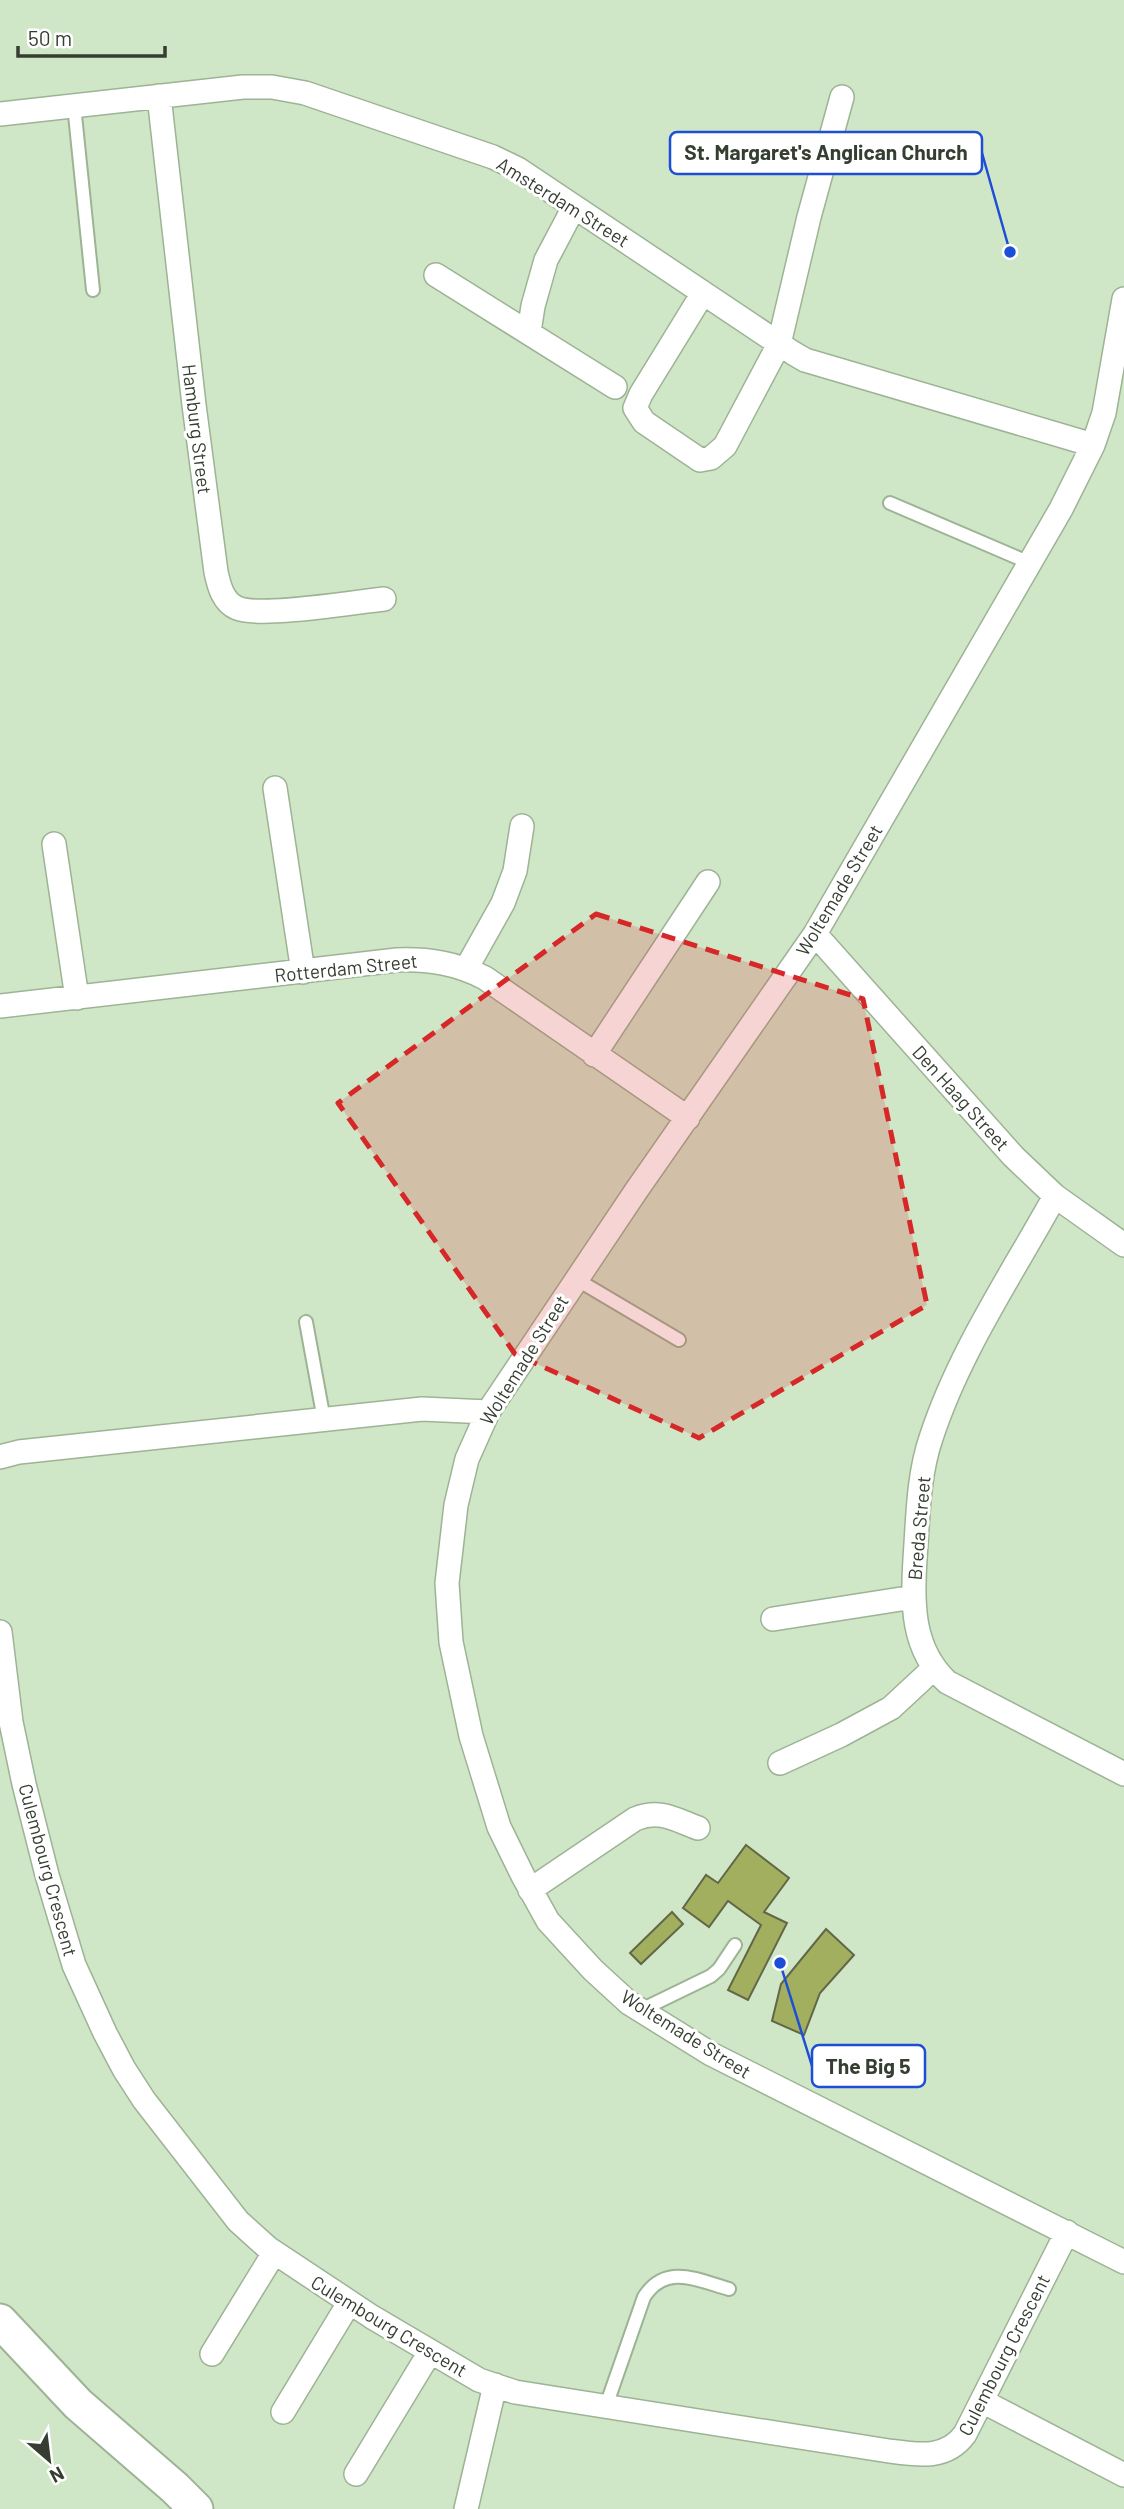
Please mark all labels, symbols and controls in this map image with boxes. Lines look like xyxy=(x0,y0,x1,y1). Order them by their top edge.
scale bar xyxy=(18,14,164,58)
text: 50 m xyxy=(28,25,72,50)
callout: St. Margaret's Anglican Church xyxy=(670,132,982,174)
text: St. Margaret's Anglican Church xyxy=(684,139,968,164)
street label: Amsterdam Street xyxy=(493,152,634,251)
street label: Hamburg Street xyxy=(178,363,217,495)
street label: Woltemade Street xyxy=(790,820,887,959)
street label: Rotterdam Street xyxy=(273,949,419,986)
street label: Den Haag Street xyxy=(908,1040,1015,1155)
street label: Woltemade Street xyxy=(474,1291,573,1429)
street label: Breda Street xyxy=(902,1475,935,1581)
street label: Culembourg Crescent xyxy=(14,1781,83,1959)
street label: Woltemade Street xyxy=(617,1984,755,2083)
callout: The Big 5 xyxy=(812,2045,925,2087)
text: The Big 5 xyxy=(826,2053,910,2078)
street label: Culembourg Crescent xyxy=(307,2270,471,2381)
street label: Culembourg Crescent xyxy=(953,2270,1054,2439)
north arrow xyxy=(14,2425,84,2495)
text: N xyxy=(46,2462,68,2489)

